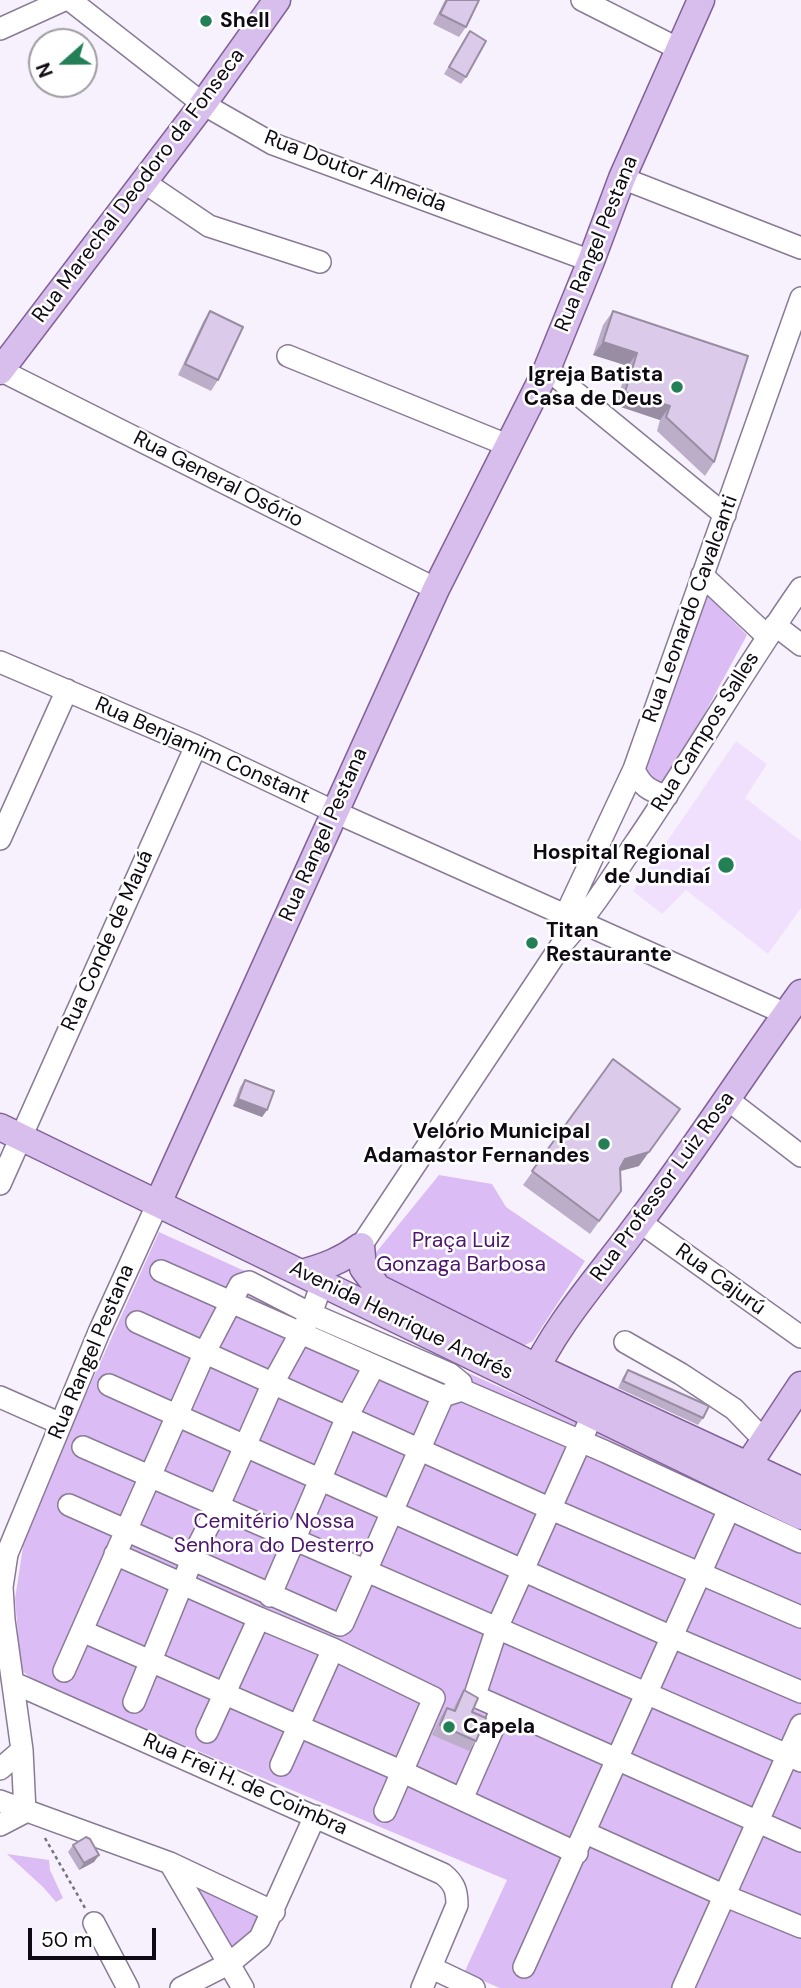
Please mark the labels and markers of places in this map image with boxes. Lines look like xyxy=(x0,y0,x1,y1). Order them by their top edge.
place label: Shell xyxy=(220,8,270,34)
marker: Shell xyxy=(198,13,214,29)
place label: Igreja Batista Casa de Deus xyxy=(524,362,663,412)
marker: Igreja Batista Casa de Deus xyxy=(669,379,685,395)
place label: Hospital Regional de Jundiaí xyxy=(533,840,710,890)
marker: Hospital Regional de Jundiaí xyxy=(716,855,736,875)
place label: Titan Restaurante xyxy=(546,918,672,968)
marker: Titan Restaurante xyxy=(524,935,540,951)
place label: Velório Municipal Adamastor Fernandes xyxy=(363,1119,590,1169)
marker: Velório Municipal Adamastor Fernandes xyxy=(596,1136,612,1152)
place label: Capela xyxy=(463,1714,535,1740)
marker: Capela xyxy=(441,1719,457,1735)

